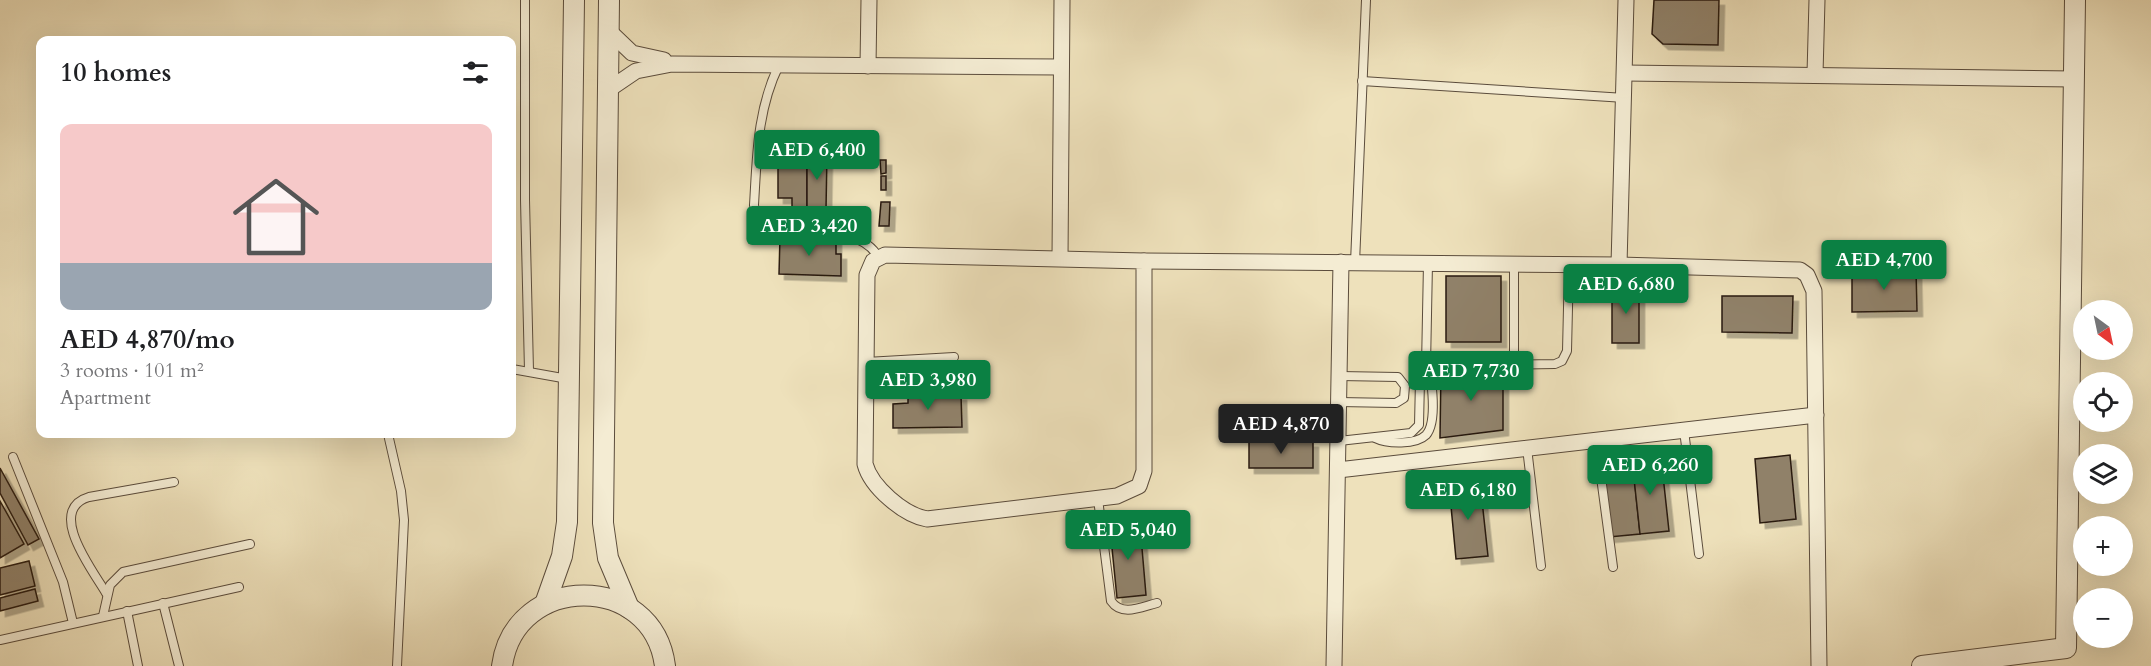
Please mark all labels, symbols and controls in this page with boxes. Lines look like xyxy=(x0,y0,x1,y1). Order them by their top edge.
text: 10 homes xyxy=(60,55,171,90)
icon: filters xyxy=(459,56,492,89)
pin: AED 6,400 xyxy=(748,130,886,181)
text: AED 6,400 xyxy=(768,136,866,163)
icon: home xyxy=(222,163,330,271)
pin: AED 3,420 xyxy=(740,206,878,257)
text: AED 3,420 xyxy=(760,212,858,239)
pin: AED 4,700 xyxy=(1815,240,1953,291)
text: AED 4,700 xyxy=(1835,246,1933,273)
pin: AED 6,680 xyxy=(1557,264,1695,315)
text: AED 6,680 xyxy=(1577,270,1675,297)
north arrow xyxy=(2073,300,2133,360)
map controls xyxy=(2073,300,2133,648)
text: AED 4,870/mo xyxy=(60,322,235,357)
pin: AED 7,730 xyxy=(1402,351,1540,402)
text: 3 rooms · 101 m² xyxy=(60,357,204,384)
text: AED 7,730 xyxy=(1422,357,1520,384)
pin: AED 3,980 xyxy=(859,360,997,411)
text: AED 3,980 xyxy=(879,366,977,393)
button: locate xyxy=(2073,372,2133,432)
text: Apartment xyxy=(60,384,151,411)
pin: AED 4,870 xyxy=(1212,404,1350,455)
text: AED 4,870 xyxy=(1232,410,1330,437)
button: layers xyxy=(2073,444,2133,504)
pin: AED 6,260 xyxy=(1581,445,1719,496)
text: AED 6,260 xyxy=(1601,451,1699,478)
pin: AED 6,180 xyxy=(1399,470,1537,521)
text: AED 6,180 xyxy=(1419,476,1517,503)
pin: AED 5,040 xyxy=(1059,510,1197,561)
text: AED 5,040 xyxy=(1079,516,1177,543)
button: + xyxy=(2073,516,2133,576)
button: − xyxy=(2073,588,2133,648)

